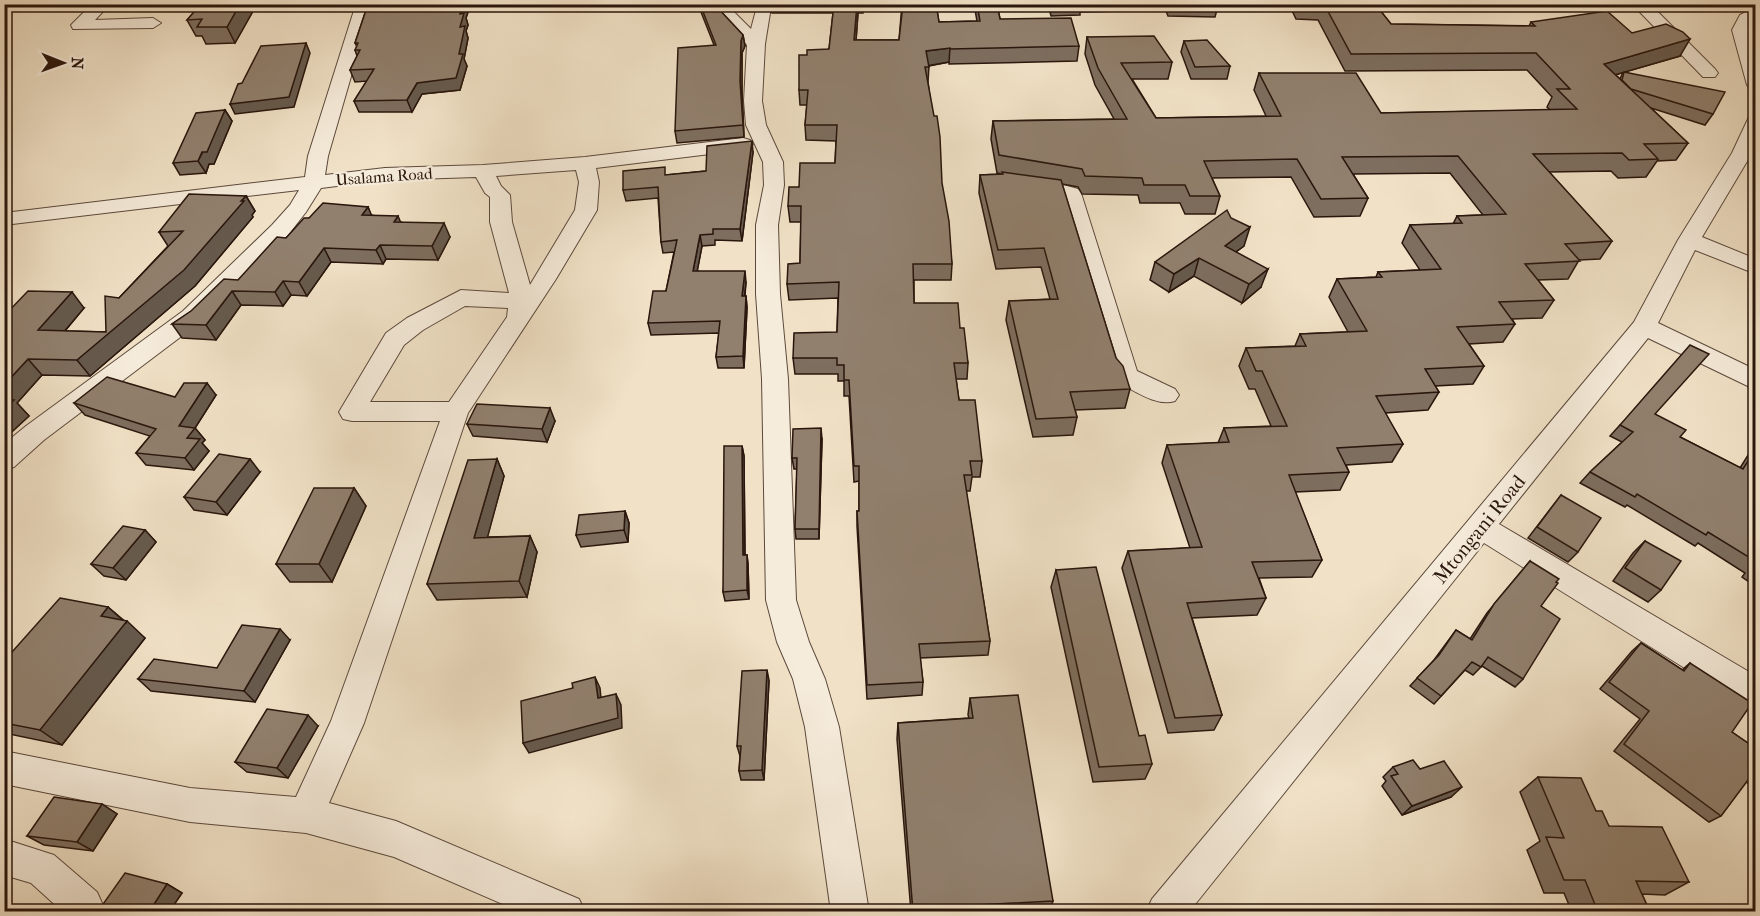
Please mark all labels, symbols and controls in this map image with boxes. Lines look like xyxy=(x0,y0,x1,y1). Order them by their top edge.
north arrow xyxy=(33,33,93,93)
text: N xyxy=(68,57,87,70)
street label: Usalama Road xyxy=(335,164,434,189)
street label: Mtongani Road xyxy=(1429,470,1531,588)

